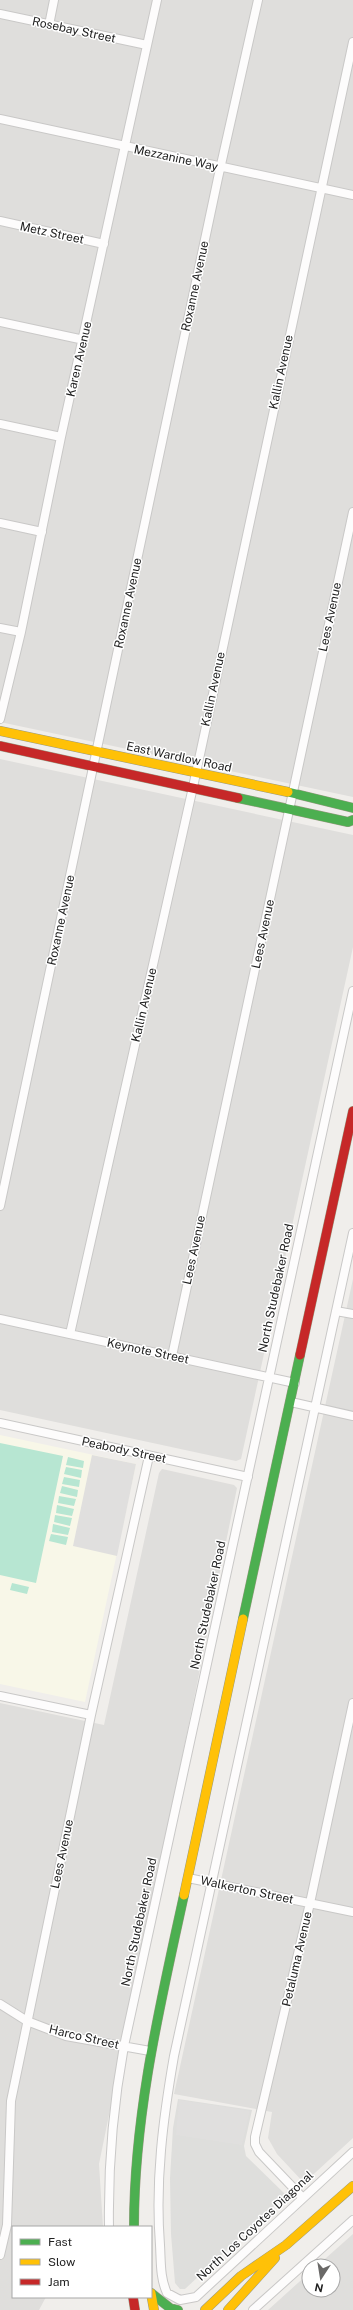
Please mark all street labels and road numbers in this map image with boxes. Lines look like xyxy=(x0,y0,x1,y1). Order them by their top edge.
street label: Rosebay Street xyxy=(31,14,118,46)
street label: Mezzanine Way xyxy=(133,142,220,174)
street label: Metz Street xyxy=(19,219,86,247)
street label: Roxanne Avenue xyxy=(179,239,211,333)
street label: Karen Avenue xyxy=(63,320,95,398)
street label: Kallin Avenue xyxy=(266,333,296,411)
street label: Roxanne Avenue xyxy=(112,556,144,650)
street label: Lees Avenue xyxy=(316,581,344,653)
street label: Kallin Avenue xyxy=(198,650,228,728)
street label: East Wardlow Road xyxy=(125,739,233,775)
street label: Roxanne Avenue xyxy=(45,873,77,967)
street label: Lees Avenue xyxy=(249,898,277,970)
street label: Kallin Avenue xyxy=(129,966,159,1044)
street label: Lees Avenue xyxy=(180,1214,208,1286)
street label: North Studebaker Road xyxy=(256,1222,296,1354)
street label: Keynote Street xyxy=(106,1335,191,1367)
street label: Peabody Street xyxy=(80,1434,168,1466)
street label: North Studebaker Road xyxy=(188,1539,228,1671)
street label: Lees Avenue xyxy=(48,1818,76,1890)
street label: North Studebaker Road xyxy=(119,1856,159,1988)
street label: Walkerton Street xyxy=(199,1873,295,1907)
street label: Petaluma Avenue xyxy=(279,1910,315,2008)
street label: Harco Street xyxy=(48,2022,121,2052)
street label: North Los Coyotes Diagonal xyxy=(194,2168,316,2284)

